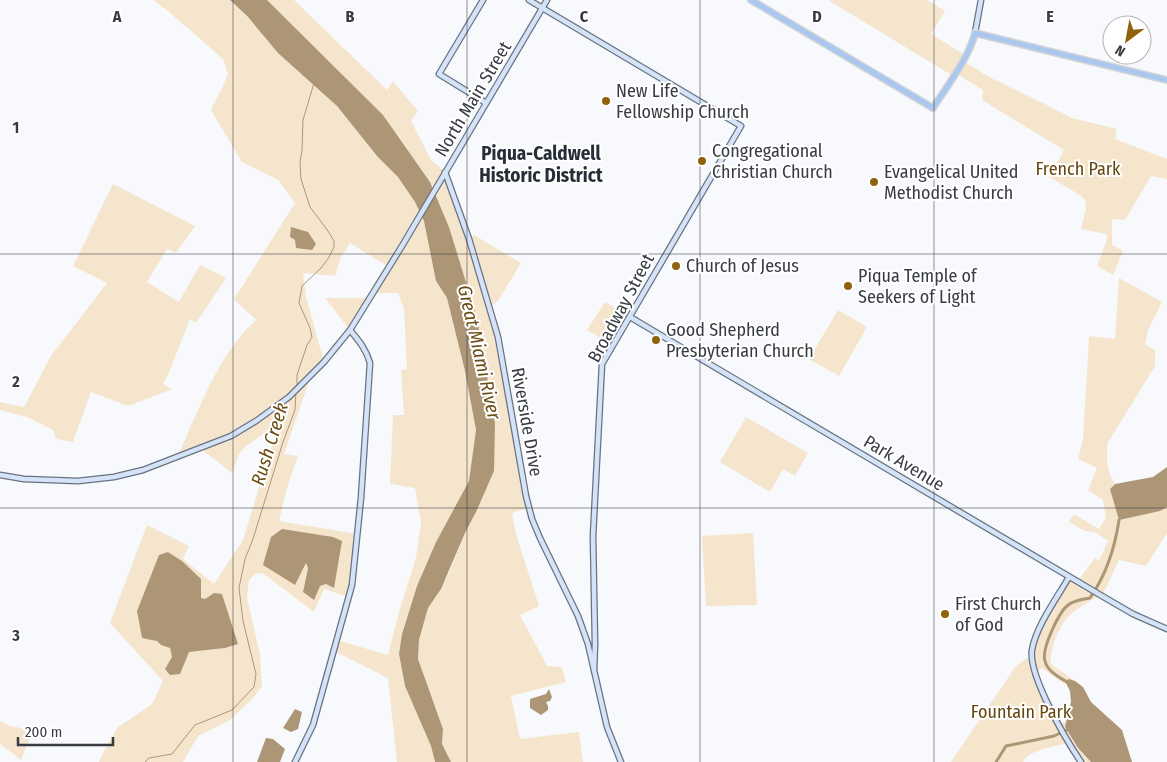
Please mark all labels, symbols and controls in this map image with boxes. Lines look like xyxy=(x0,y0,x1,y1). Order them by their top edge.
text: A xyxy=(112,7,122,26)
text: B xyxy=(346,7,355,26)
text: C xyxy=(580,7,589,26)
text: D xyxy=(812,7,822,26)
text: E xyxy=(1046,7,1054,26)
north arrow xyxy=(1102,15,1152,65)
street label: North Main Street xyxy=(430,37,516,161)
text: N xyxy=(1112,41,1128,60)
place label: New Life Fellowship Church xyxy=(616,80,749,123)
marker: New Life Fellowship Church xyxy=(600,95,612,107)
text: 1 xyxy=(13,118,19,137)
place label: Congregational Christian Church xyxy=(712,140,833,183)
district label: Piqua-Caldwell Historic District xyxy=(479,142,603,187)
marker: Congregational Christian Church xyxy=(696,155,708,167)
park label: French Park xyxy=(1036,158,1121,180)
place label: Evangelical United Methodist Church xyxy=(884,161,1018,204)
marker: Evangelical United Methodist Church xyxy=(868,176,880,188)
street label: Broadway Street xyxy=(583,250,659,366)
place label: Church of Jesus xyxy=(686,255,799,277)
marker: Church of Jesus xyxy=(670,260,682,272)
place label: Piqua Temple of Seekers of Light xyxy=(858,265,978,308)
marker: Piqua Temple of Seekers of Light xyxy=(842,280,854,292)
water label: Great Miami River xyxy=(453,283,506,423)
place label: Good Shepherd Presbyterian Church xyxy=(666,319,814,362)
marker: Good Shepherd Presbyterian Church xyxy=(650,334,662,346)
street label: Riverside Drive xyxy=(507,366,547,478)
text: 2 xyxy=(11,372,20,391)
water label: Rush Creek xyxy=(246,400,293,488)
street label: Park Avenue xyxy=(860,430,948,496)
place label: First Church of God xyxy=(955,593,1042,636)
marker: First Church of God xyxy=(939,608,951,620)
text: 3 xyxy=(11,626,20,645)
park label: Fountain Park xyxy=(971,701,1072,723)
scale bar xyxy=(18,714,112,746)
text: 200 m xyxy=(25,723,62,741)

